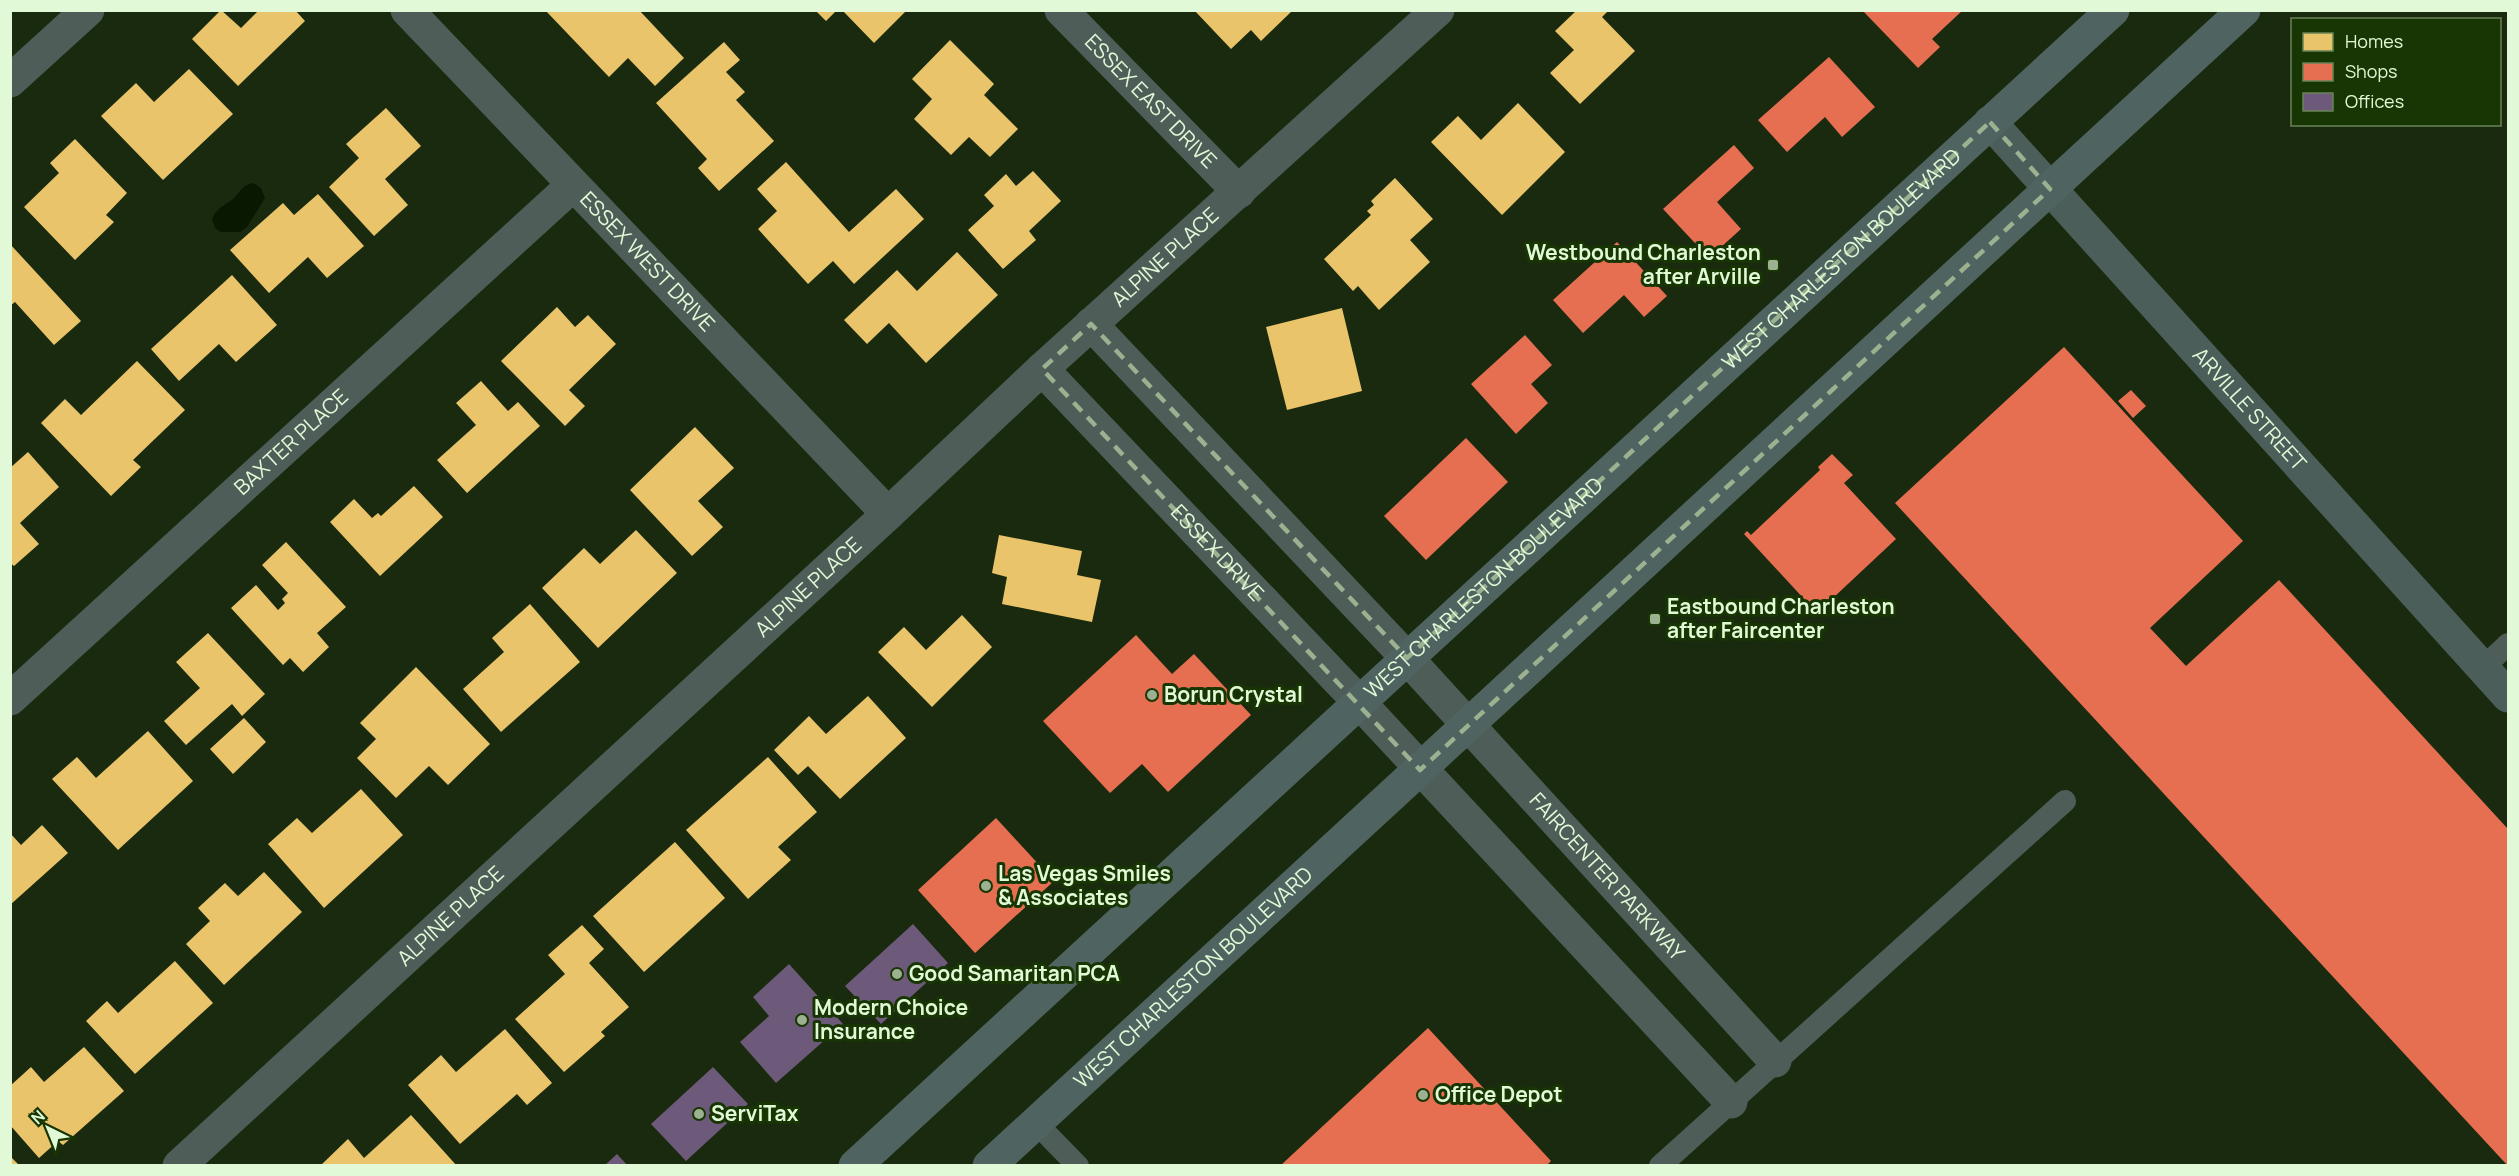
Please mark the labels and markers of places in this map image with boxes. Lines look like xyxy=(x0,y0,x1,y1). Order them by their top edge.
place label: Westbound Charleston after Arville xyxy=(1526,238,1761,290)
marker: Westbound Charleston after Arville xyxy=(1766,258,1780,272)
place label: Eastbound Charleston after Faircenter xyxy=(1667,592,1895,644)
marker: Eastbound Charleston after Faircenter xyxy=(1648,612,1662,626)
place label: Borun Crystal xyxy=(1164,680,1303,708)
marker: Borun Crystal xyxy=(1145,688,1159,702)
place label: Las Vegas Smiles & Associates xyxy=(998,859,1171,911)
marker: Las Vegas Smiles & Associates xyxy=(979,879,993,893)
place label: Good Samaritan PCA xyxy=(909,959,1120,987)
marker: Good Samaritan PCA xyxy=(890,967,904,981)
place label: Modern Choice Insurance xyxy=(814,993,968,1045)
marker: Modern Choice Insurance xyxy=(795,1013,809,1027)
place label: Office Depot xyxy=(1435,1080,1563,1108)
marker: Office Depot xyxy=(1416,1088,1430,1102)
place label: ServiTax xyxy=(711,1099,799,1127)
marker: ServiTax xyxy=(692,1107,706,1121)

